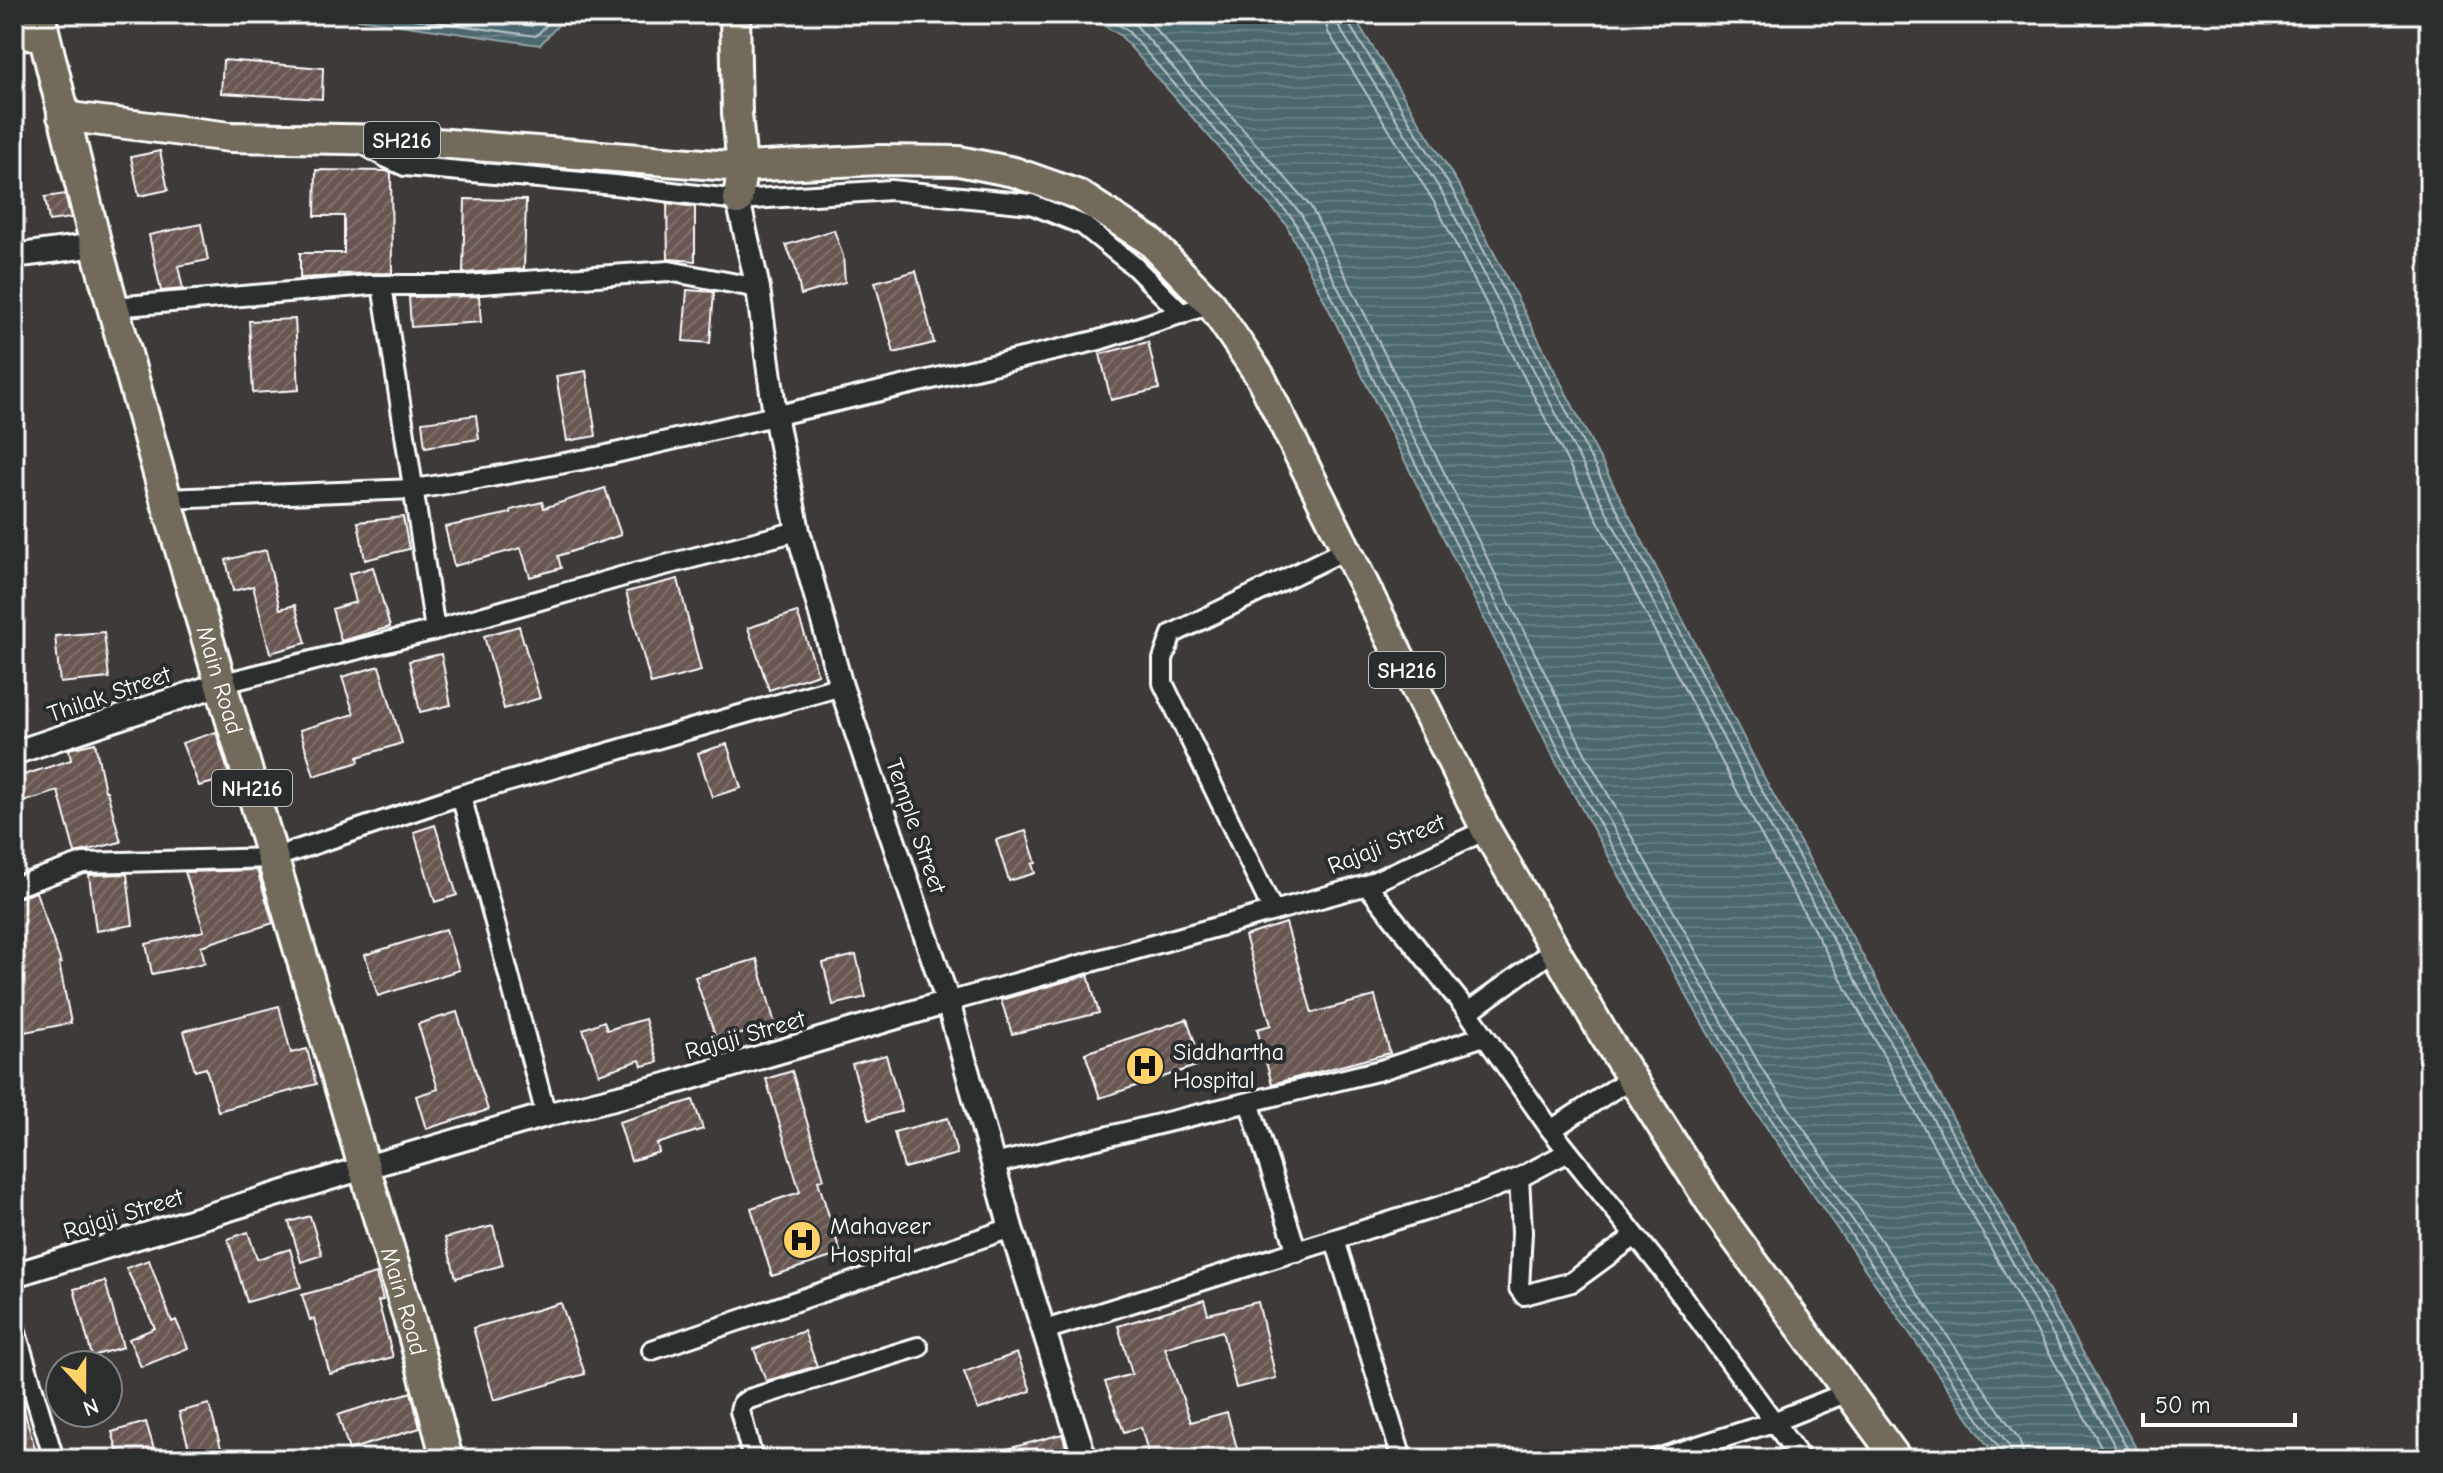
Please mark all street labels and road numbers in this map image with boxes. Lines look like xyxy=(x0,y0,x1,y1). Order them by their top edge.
road number: SH216 xyxy=(364,122,440,158)
street label: Main Road xyxy=(190,623,249,737)
road number: SH216 xyxy=(1369,652,1445,688)
street label: Thilak Street xyxy=(44,660,175,728)
street label: Temple Street xyxy=(880,755,952,898)
road number: NH216 xyxy=(212,770,292,806)
street label: Rajaji Street xyxy=(1323,807,1450,880)
street label: Rajaji Street xyxy=(682,1004,809,1066)
street label: Rajaji Street xyxy=(60,1182,187,1245)
street label: Main Road xyxy=(375,1244,433,1358)

